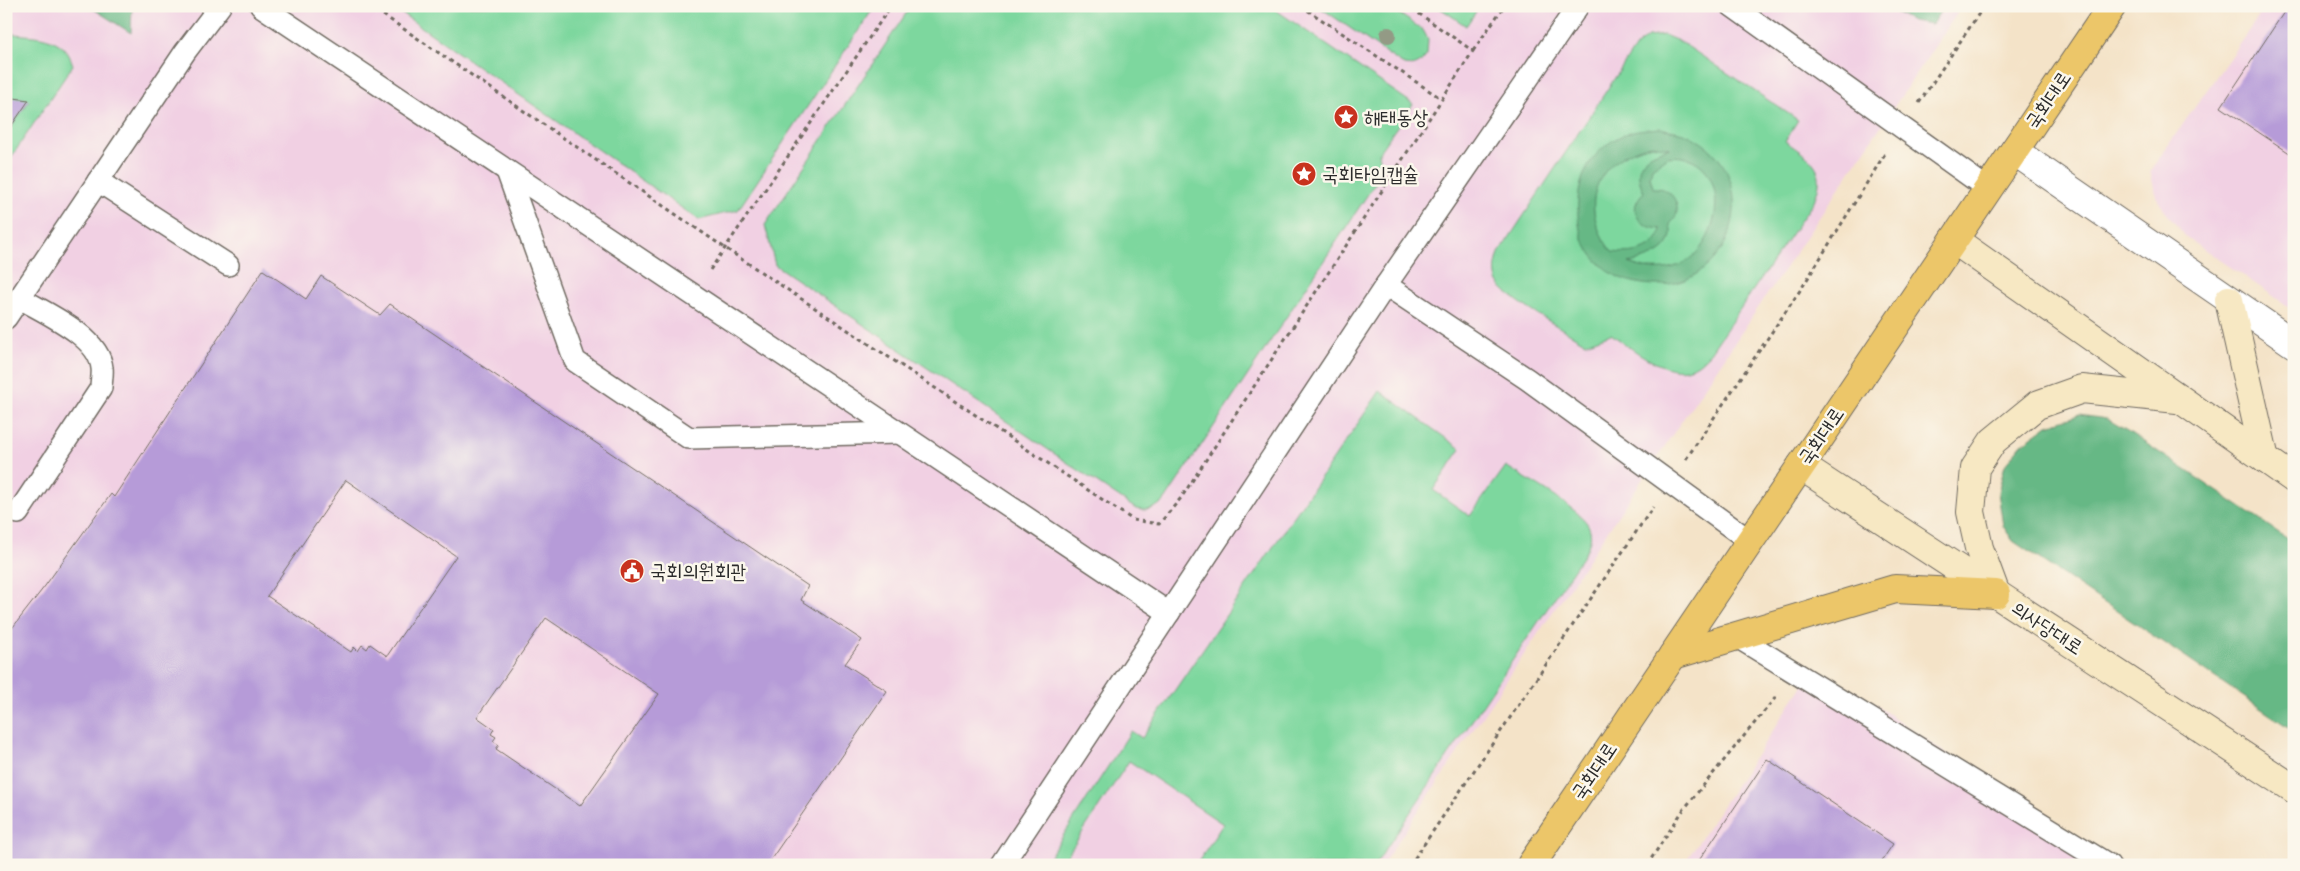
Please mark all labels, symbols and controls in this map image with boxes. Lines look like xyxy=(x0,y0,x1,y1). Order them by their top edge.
street label: 국회대로 xyxy=(2020,66,2076,134)
place icon: 해태동상 xyxy=(1333,104,1359,130)
place label: 해태동상 xyxy=(1364,105,1428,130)
place icon: 국회타임캡슐 xyxy=(1291,161,1317,187)
place label: 국회타임캡슐 xyxy=(1322,162,1419,187)
street label: 국회대로 xyxy=(1793,402,1849,470)
public building icon: 국회의원회관 xyxy=(619,558,645,584)
place label: 국회의원회관 xyxy=(650,559,747,584)
street label: 의사당대로 xyxy=(2006,596,2088,660)
street label: 국회대로 xyxy=(1566,737,1622,805)

